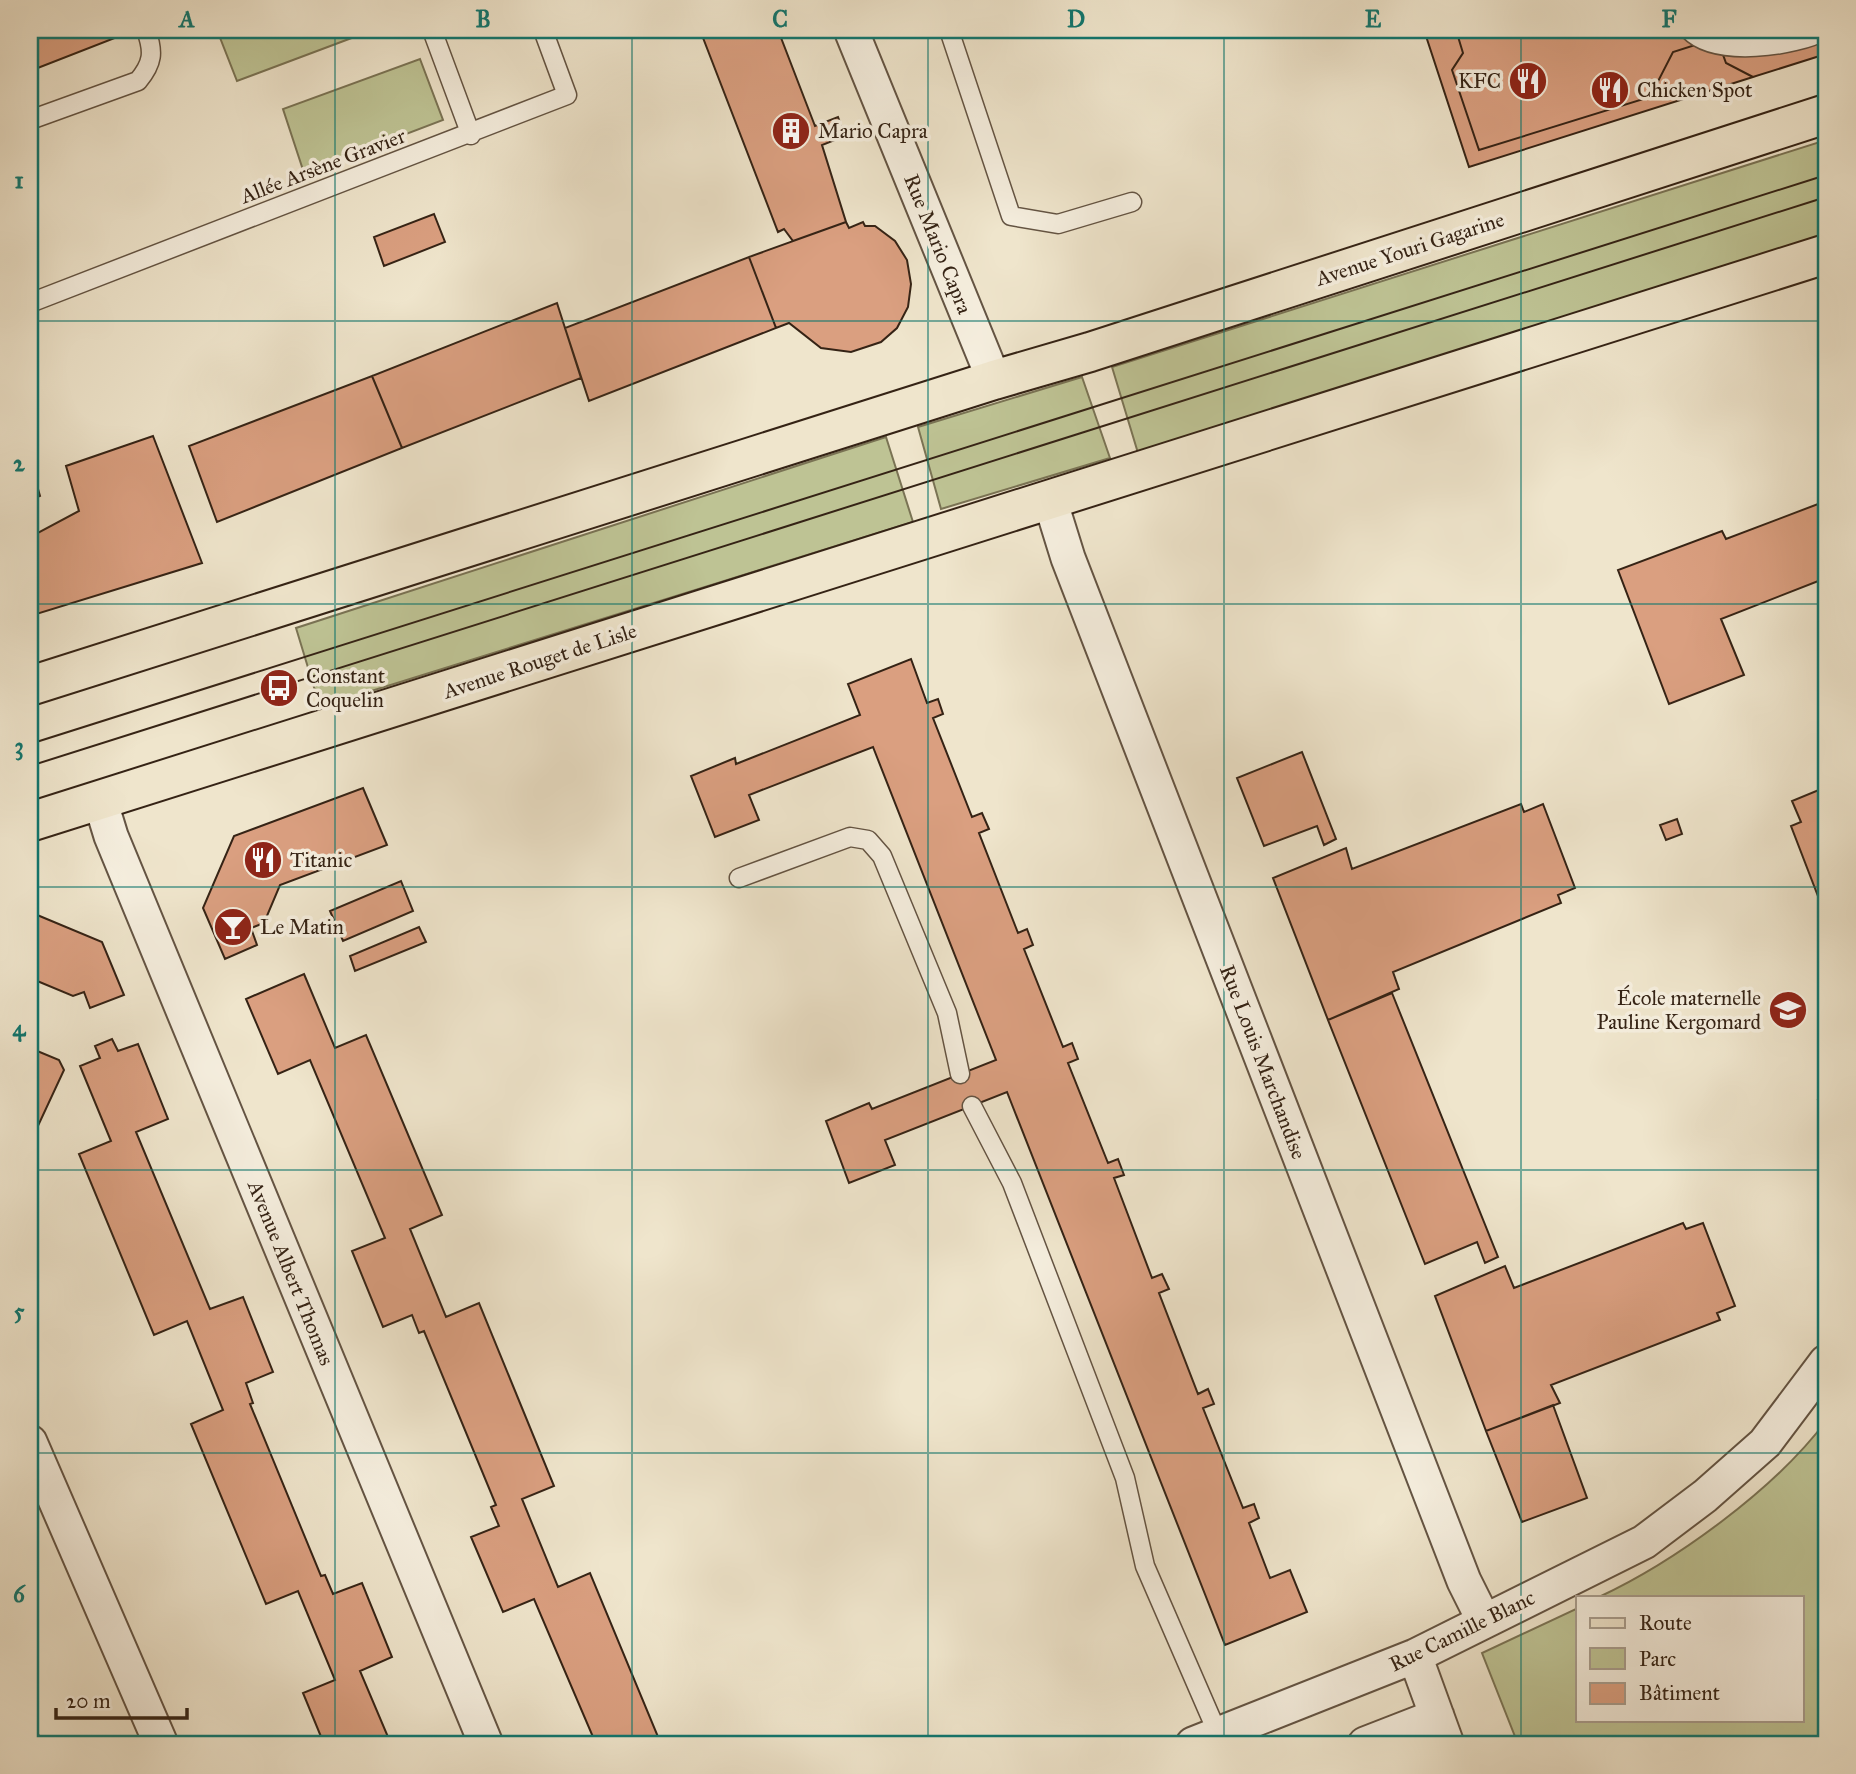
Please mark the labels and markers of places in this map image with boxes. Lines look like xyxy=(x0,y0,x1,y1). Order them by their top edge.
restaurant icon: KFC xyxy=(1507,60,1549,102)
place label: KFC xyxy=(1458,68,1501,94)
restaurant icon: Chicken Spot xyxy=(1589,69,1631,111)
place label: Chicken Spot xyxy=(1637,77,1753,103)
building icon: Mario Capra xyxy=(770,110,812,152)
place label: Mario Capra xyxy=(818,118,928,144)
place label: Constant Coquelin xyxy=(306,663,386,713)
bus stop icon: Constant Coquelin xyxy=(258,667,300,709)
restaurant icon: Titanic xyxy=(242,839,284,881)
place label: Titanic xyxy=(290,847,352,873)
bar icon: Le Matin xyxy=(212,906,254,948)
place label: Le Matin xyxy=(260,914,344,940)
place label: École maternelle Pauline Kergomard xyxy=(1597,984,1761,1035)
school or university icon: École maternelle Pauline Kergomard xyxy=(1767,989,1809,1031)

